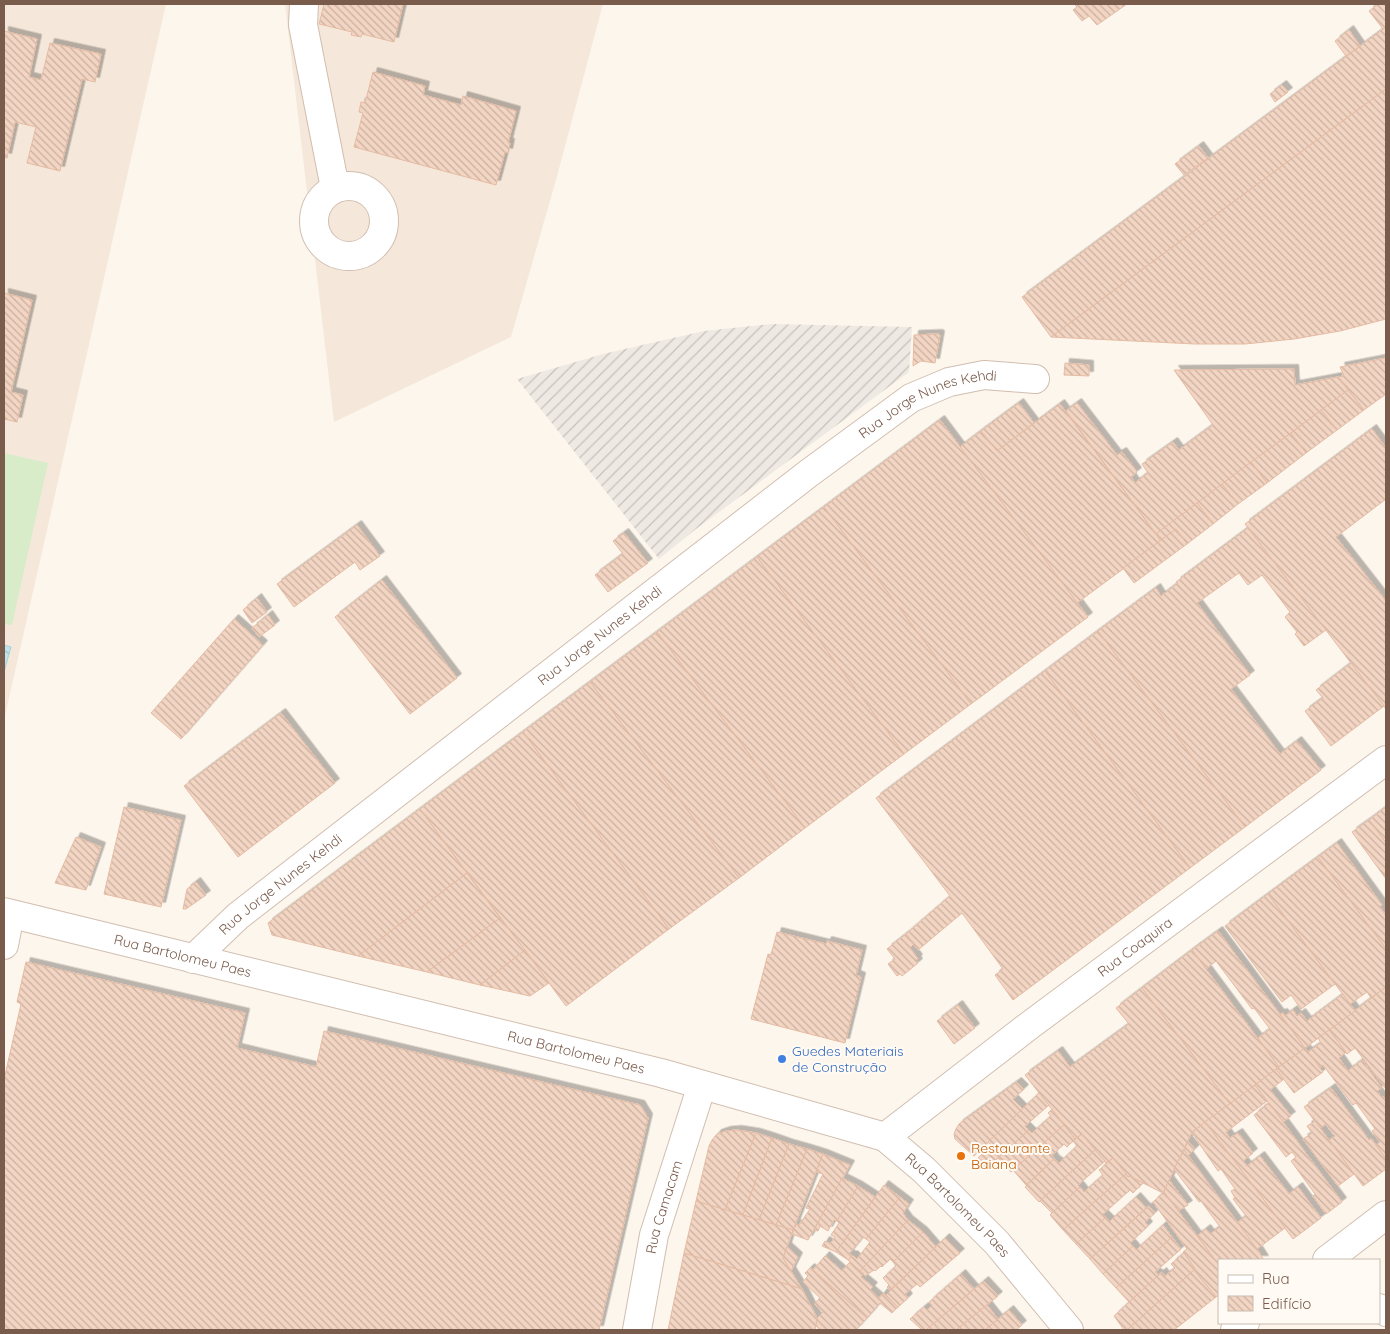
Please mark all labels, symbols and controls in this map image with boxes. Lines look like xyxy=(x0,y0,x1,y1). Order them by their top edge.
street label: Rua Jorge Nunes Kehdi xyxy=(855,366,997,442)
street label: Rua Jorge Nunes Kehdi xyxy=(534,582,665,689)
street label: Rua Jorge Nunes Kehdi xyxy=(215,830,345,939)
street label: Rua Coaquira xyxy=(1094,913,1176,981)
street label: Rua Bartolomeu Paes xyxy=(112,930,253,981)
street label: Rua Bartolomeu Paes xyxy=(505,1027,647,1078)
place label: Guedes Materiais de Construção xyxy=(792,1042,903,1076)
marker: Guedes Materiais de Construção xyxy=(776,1053,788,1065)
place label: Restaurante Baiana xyxy=(971,1139,1050,1173)
street label: Rua Bartolomeu Paes xyxy=(901,1149,1014,1261)
marker: Restaurante Baiana xyxy=(955,1150,967,1162)
street label: Rua Camacam xyxy=(642,1158,686,1255)
legend xyxy=(1218,1259,1380,1324)
text: Rua xyxy=(1262,1269,1290,1288)
text: Edifício xyxy=(1262,1294,1311,1313)

